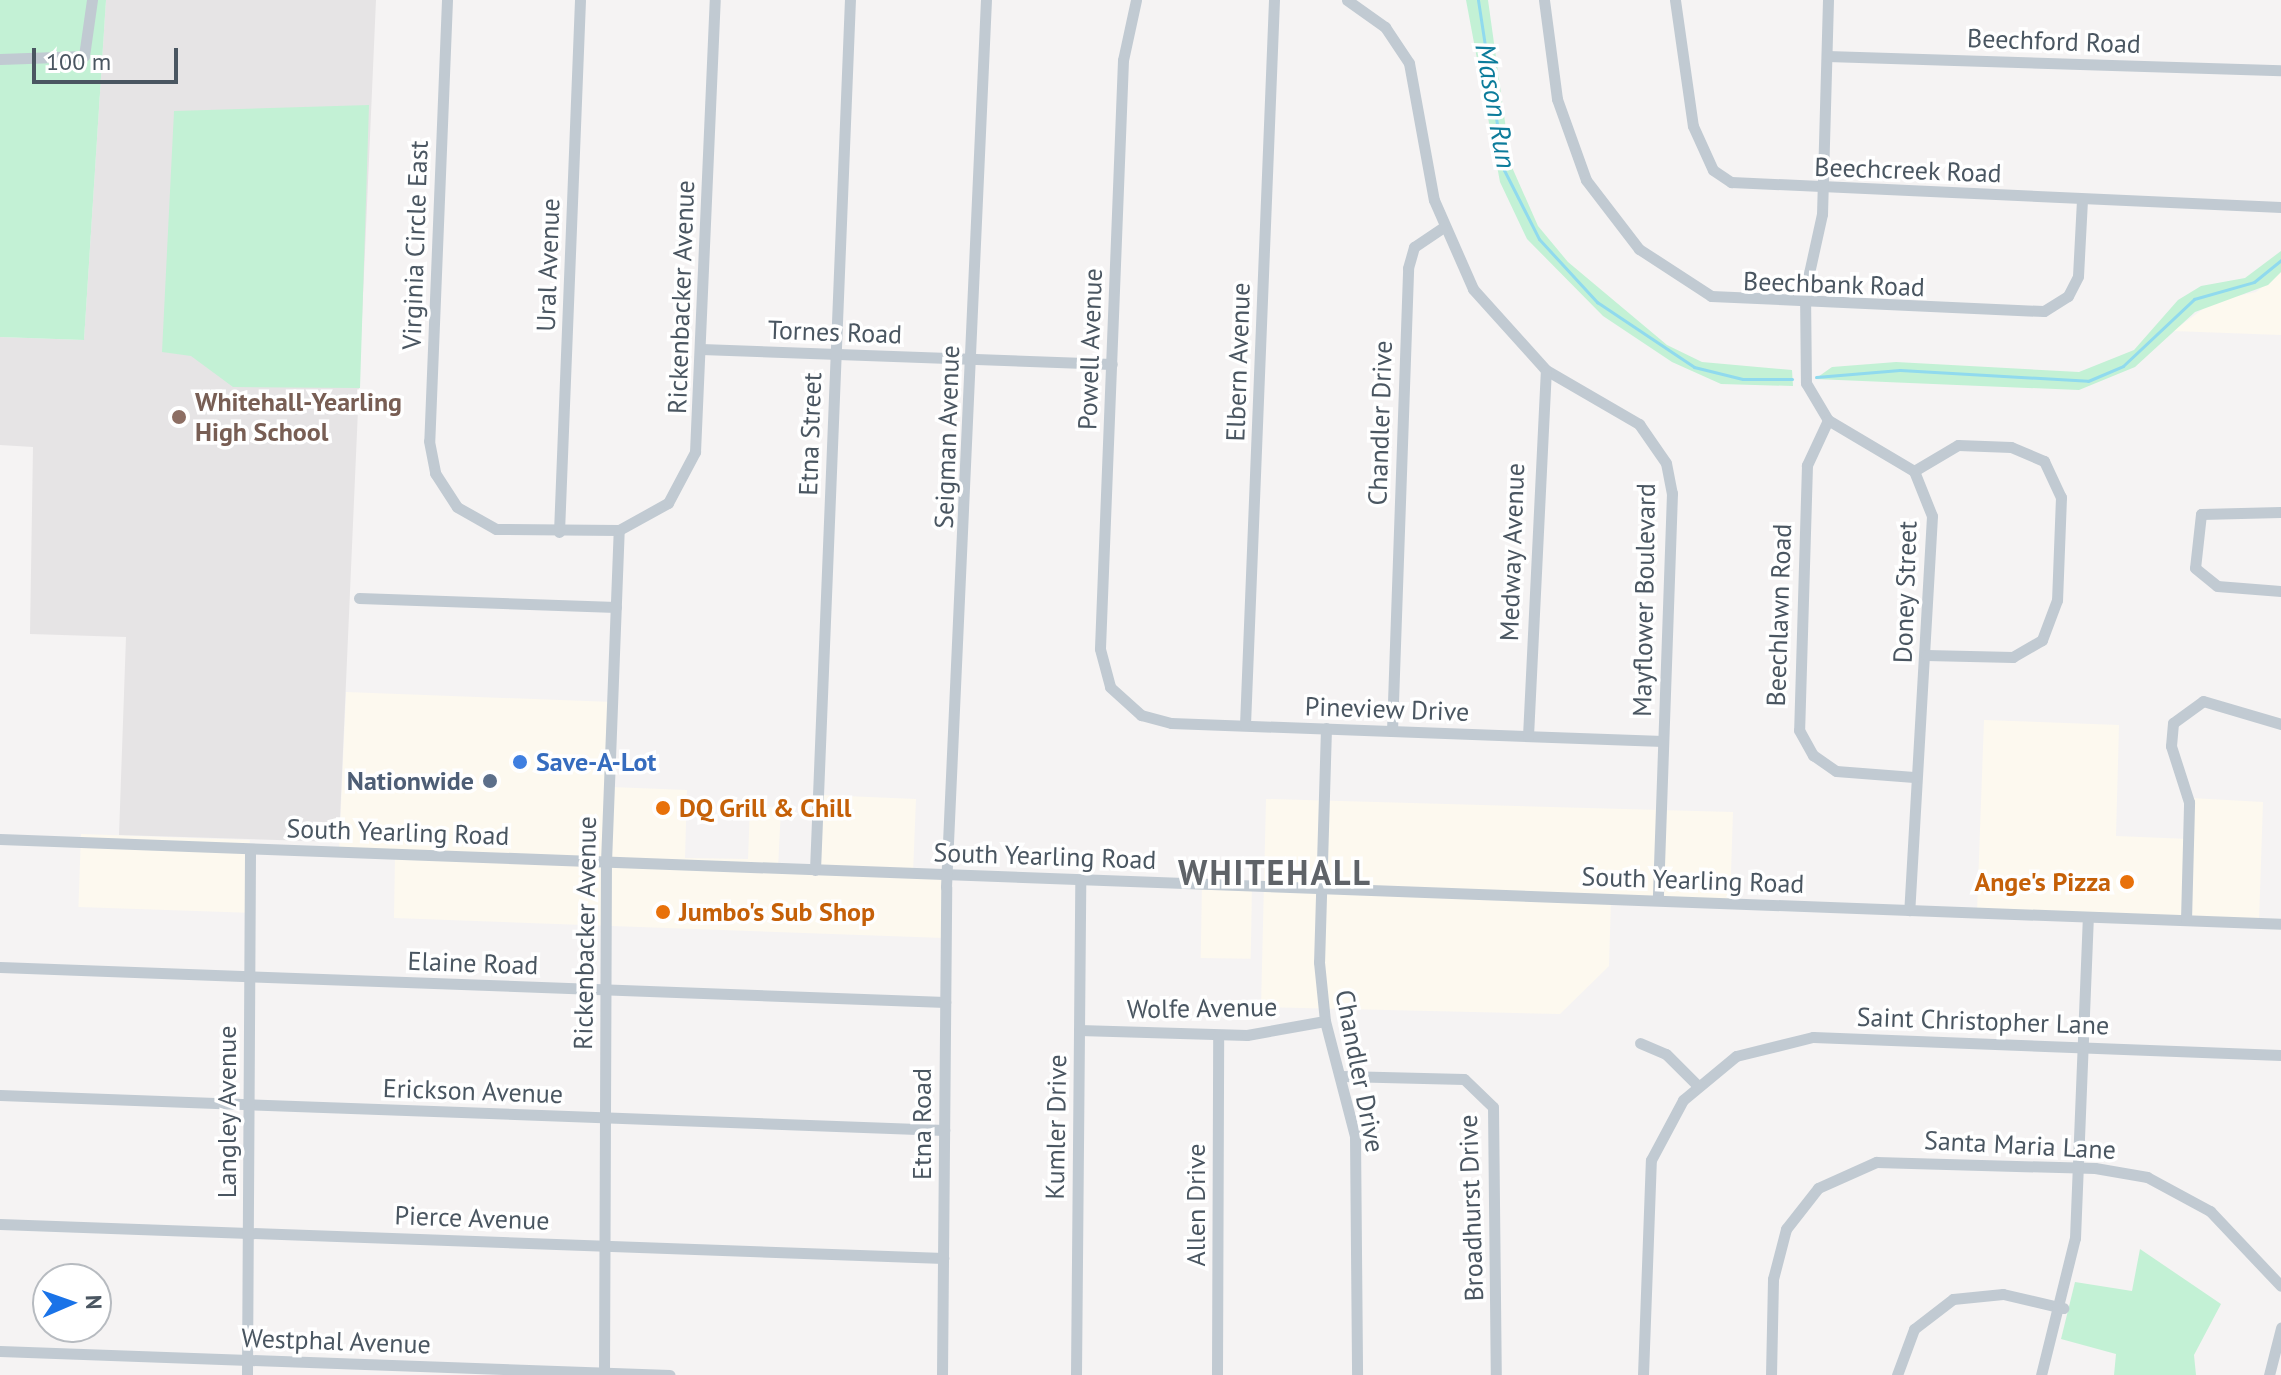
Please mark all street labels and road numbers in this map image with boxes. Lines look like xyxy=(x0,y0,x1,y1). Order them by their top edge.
street label: Beechford Road xyxy=(1967,22,2141,60)
street label: Virginia Circle East xyxy=(396,140,434,350)
street label: Beechcreek Road xyxy=(1813,151,2003,189)
street label: Rickenbacker Avenue xyxy=(661,179,701,415)
street label: Ural Avenue xyxy=(530,197,566,333)
street label: Beechbank Road xyxy=(1742,265,1926,303)
street label: Powell Avenue xyxy=(1072,267,1108,431)
street label: Elbern Avenue xyxy=(1220,282,1256,442)
street label: Tornes Road xyxy=(767,314,903,350)
street label: Chandler Drive xyxy=(1362,340,1398,506)
street label: Seigman Avenue xyxy=(928,344,966,530)
street label: Etna Street xyxy=(792,372,828,496)
street label: Medway Avenue xyxy=(1493,461,1531,643)
street label: Mayflower Boulevard xyxy=(1626,483,1662,717)
street label: Doney Street xyxy=(1887,520,1923,664)
street label: Beechlawn Road xyxy=(1760,523,1798,707)
street label: Pineview Drive xyxy=(1304,691,1470,727)
street label: South Yearling Road xyxy=(286,813,510,851)
street label: Rickenbacker Avenue xyxy=(567,815,603,1051)
street label: South Yearling Road xyxy=(933,837,1157,875)
street label: South Yearling Road xyxy=(1581,861,1805,899)
street label: Elaine Road xyxy=(407,945,539,981)
street label: Chandler Drive xyxy=(1329,987,1391,1155)
street label: Wolfe Avenue xyxy=(1126,991,1278,1025)
street label: Saint Christopher Lane xyxy=(1856,1001,2110,1041)
street label: Langley Avenue xyxy=(211,1025,243,1199)
street label: Kumler Drive xyxy=(1039,1054,1073,1200)
street label: Etna Road xyxy=(906,1068,938,1180)
street label: Erickson Avenue xyxy=(382,1072,564,1110)
street label: Broadhurst Drive xyxy=(1452,1114,1490,1302)
street label: Santa Maria Lane xyxy=(1923,1124,2117,1166)
street label: Allen Drive xyxy=(1180,1143,1212,1267)
street label: Pierce Avenue xyxy=(393,1200,551,1236)
street label: Westphal Avenue xyxy=(240,1322,432,1360)

